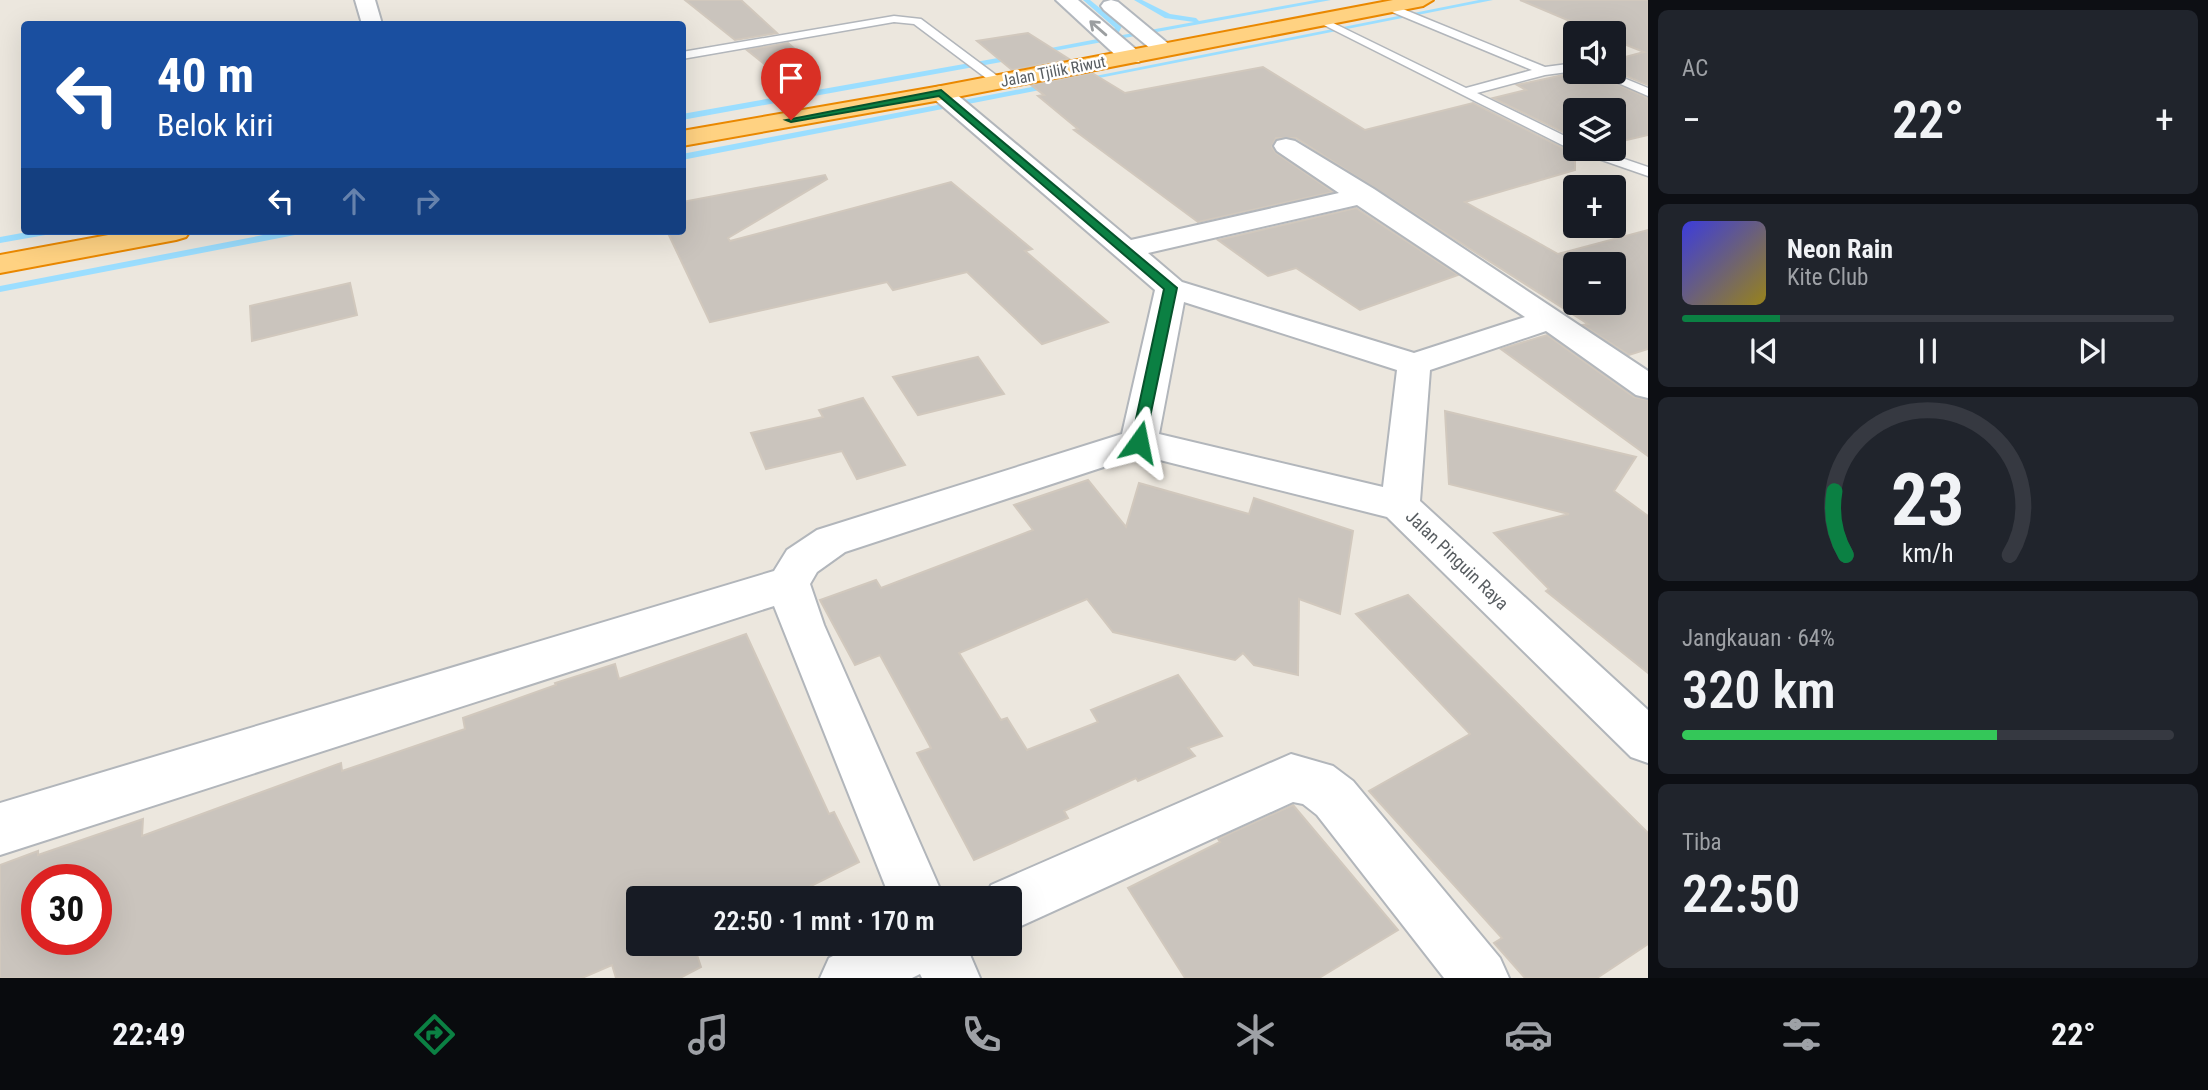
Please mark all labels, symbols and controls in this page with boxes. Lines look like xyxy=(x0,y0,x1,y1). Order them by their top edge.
one-way arrow xyxy=(1090,20,1108,36)
map controls xyxy=(1563,21,1626,315)
button: sound xyxy=(1563,21,1626,84)
text: 40 m xyxy=(157,47,254,104)
pin xyxy=(761,48,821,120)
icon: left xyxy=(42,49,133,140)
street label: Jalan Tjilik Riwut xyxy=(999,52,1108,91)
text: AC xyxy=(1682,55,1708,82)
icon: arrive xyxy=(772,59,810,97)
text: 22° xyxy=(1892,90,1964,151)
button: layers xyxy=(1563,98,1626,161)
text: − xyxy=(1682,98,1701,142)
text: + xyxy=(2155,98,2174,142)
text: Belok kiri xyxy=(157,106,274,144)
button: + xyxy=(1563,175,1626,238)
icon: left xyxy=(262,182,300,220)
icon: ahead xyxy=(335,182,373,220)
icon: right xyxy=(408,182,446,220)
text: Neon Rain xyxy=(1787,234,1893,264)
button: − xyxy=(1563,252,1626,315)
text: Kite Club xyxy=(1787,264,1868,291)
icon: previous xyxy=(1745,332,1783,370)
icon: pause xyxy=(1909,332,1947,370)
icon: next xyxy=(2073,332,2111,370)
position arrow xyxy=(1102,405,1176,479)
text: 23 xyxy=(1891,457,1965,543)
street label: Jalan Pinguin Raya xyxy=(1402,505,1513,614)
text: km/h xyxy=(1902,539,1954,568)
text: Jangkauan · 64% xyxy=(1682,625,1835,652)
text: 320 km xyxy=(1682,660,1836,721)
text: Tiba xyxy=(1682,829,1722,856)
speed limit sign: 30 xyxy=(21,864,112,955)
text: 22:50 xyxy=(1682,864,1800,925)
text: 22:50 · 1 mnt · 170 m xyxy=(713,906,935,936)
icon: directions xyxy=(410,1010,459,1059)
icon: music xyxy=(684,1010,733,1059)
icon: phone xyxy=(957,1010,1006,1059)
icon: climate xyxy=(1231,1010,1280,1059)
icon: car xyxy=(1504,1010,1553,1059)
icon: filters xyxy=(1777,1010,1826,1059)
text: 22:49 xyxy=(112,1015,186,1053)
text: 22° xyxy=(2051,1015,2096,1053)

